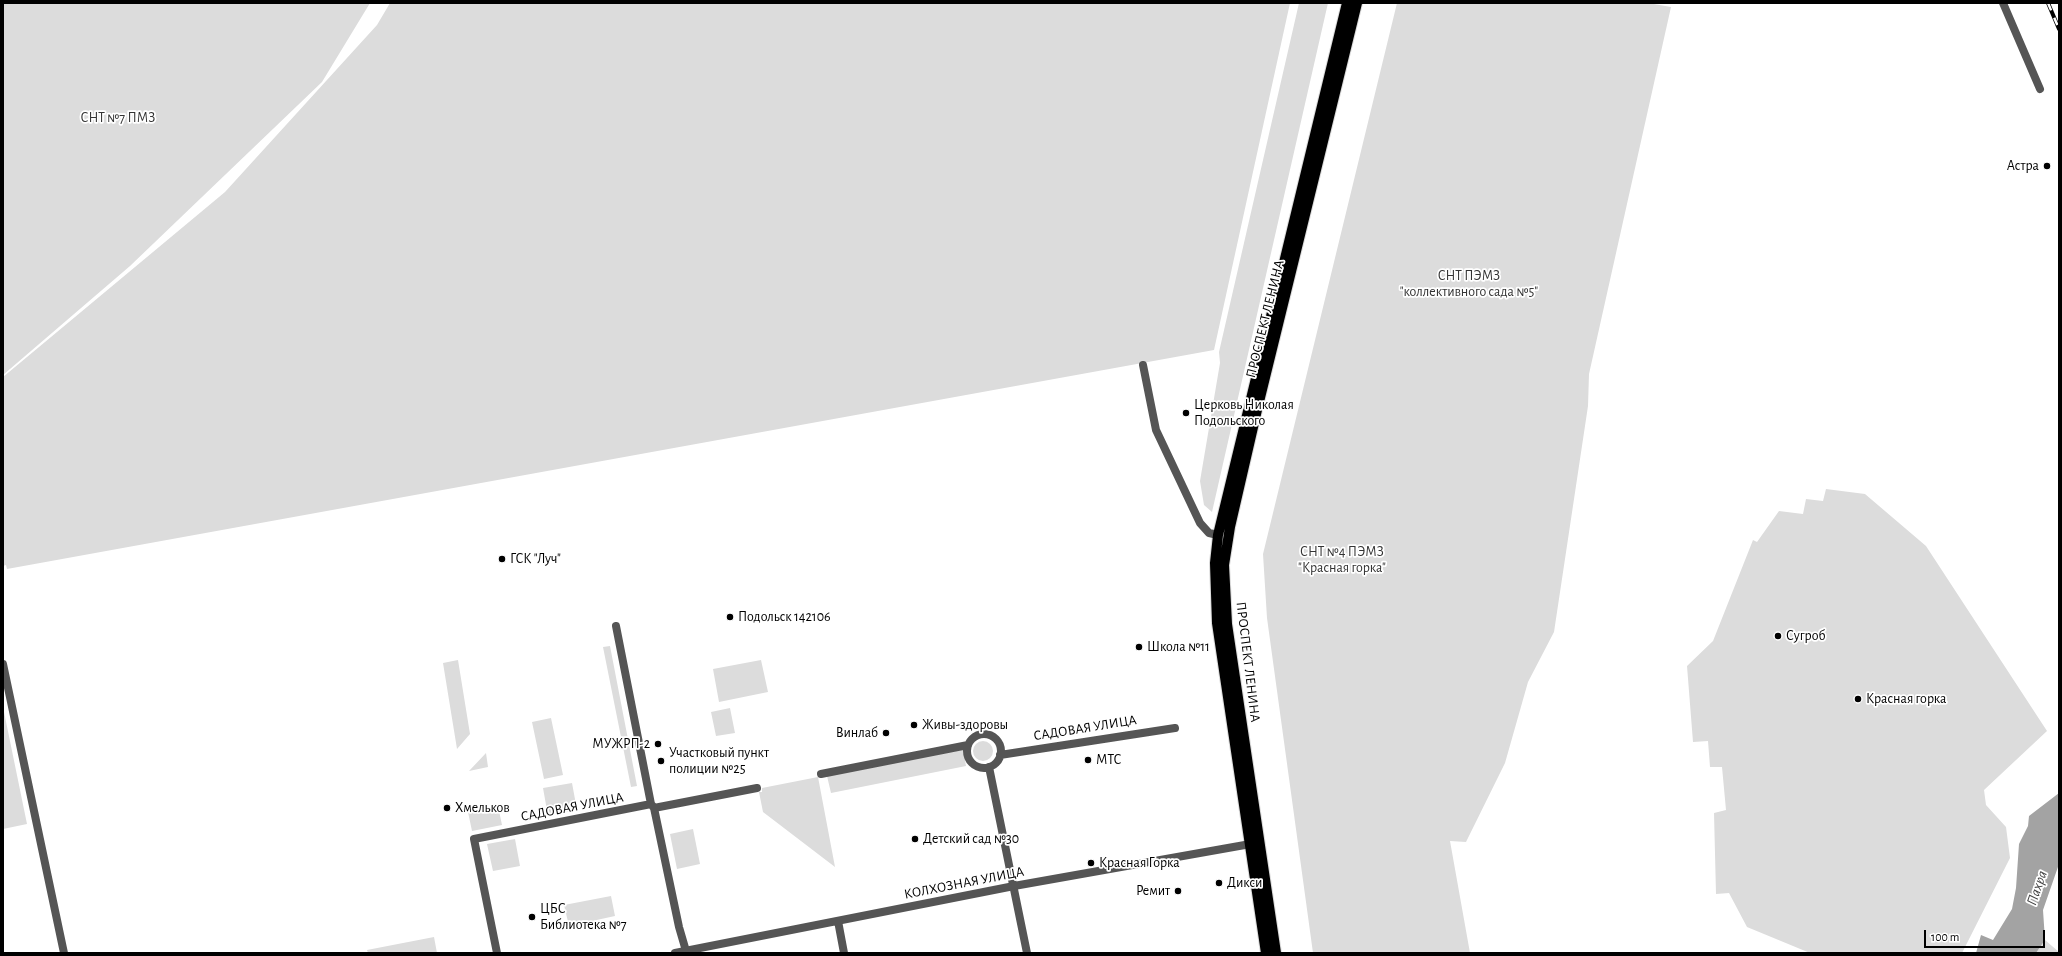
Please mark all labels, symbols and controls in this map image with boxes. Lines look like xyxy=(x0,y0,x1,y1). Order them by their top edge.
park label: СНТ №7 ПМЗ xyxy=(81,110,155,126)
place label: Астра xyxy=(2007,158,2039,174)
marker: Астра xyxy=(2042,161,2052,171)
street label: ПРОСПЕКТ ЛЕНИНА xyxy=(1242,258,1288,380)
park label: СНТ ПЭМЗ "коллективного сада №5" xyxy=(1400,268,1538,300)
place label: Церковь Николая Подольского xyxy=(1194,397,1294,430)
marker: Церковь Николая Подольского xyxy=(1181,408,1191,418)
park label: СНТ №4 ПЭМЗ "Красная горка" xyxy=(1298,544,1386,576)
place label: ГСК "Луч" xyxy=(510,551,561,567)
marker: ГСК "Луч" xyxy=(497,554,507,564)
street label: ПРОСПЕКТ ЛЕНИНА xyxy=(1232,601,1264,723)
place label: Подольск 142106 xyxy=(738,609,831,625)
marker: Подольск 142106 xyxy=(725,612,735,622)
place label: Сугроб xyxy=(1786,628,1825,644)
marker: Сугроб xyxy=(1773,631,1783,641)
place label: Школа №11 xyxy=(1147,639,1210,655)
marker: Школа №11 xyxy=(1134,642,1144,652)
place label: Красная горка xyxy=(1866,691,1946,707)
marker: Красная горка xyxy=(1853,694,1863,704)
street label: САДОВАЯ УЛИЦА xyxy=(1032,712,1138,744)
place label: Живы-здоровы xyxy=(922,717,1008,733)
marker: Живы-здоровы xyxy=(909,720,919,730)
place label: Винлаб xyxy=(836,725,878,741)
marker: Винлаб xyxy=(881,728,891,738)
place label: МУЖРП-2 xyxy=(592,736,650,752)
marker: МУЖРП-2 xyxy=(653,739,663,749)
place label: Участковый пункт полиции №25 xyxy=(669,745,769,778)
place label: МТС xyxy=(1096,752,1121,768)
marker: МТС xyxy=(1083,755,1093,765)
marker: Участковый пункт полиции №25 xyxy=(656,756,666,766)
street label: САДОВАЯ УЛИЦА xyxy=(519,789,625,825)
place label: Хмельков xyxy=(455,800,510,816)
marker: Хмельков xyxy=(442,803,452,813)
place label: Детский сад №30 xyxy=(923,831,1019,847)
marker: Детский сад №30 xyxy=(910,834,920,844)
place label: Красная Горка xyxy=(1099,855,1180,871)
marker: Красная Горка xyxy=(1086,858,1096,868)
street label: КОЛХОЗНАЯ УЛИЦА xyxy=(903,863,1025,903)
water label: Пахра xyxy=(2023,868,2051,908)
place label: Дикси xyxy=(1227,875,1262,891)
marker: Дикси xyxy=(1214,878,1224,888)
place label: Ремит xyxy=(1136,883,1170,899)
marker: Ремит xyxy=(1173,886,1183,896)
place label: ЦБС Библиотека №7 xyxy=(540,901,627,934)
marker: ЦБС Библиотека №7 xyxy=(527,912,537,922)
scale bar xyxy=(1926,922,2047,948)
text: 100 m xyxy=(1931,931,1959,943)

